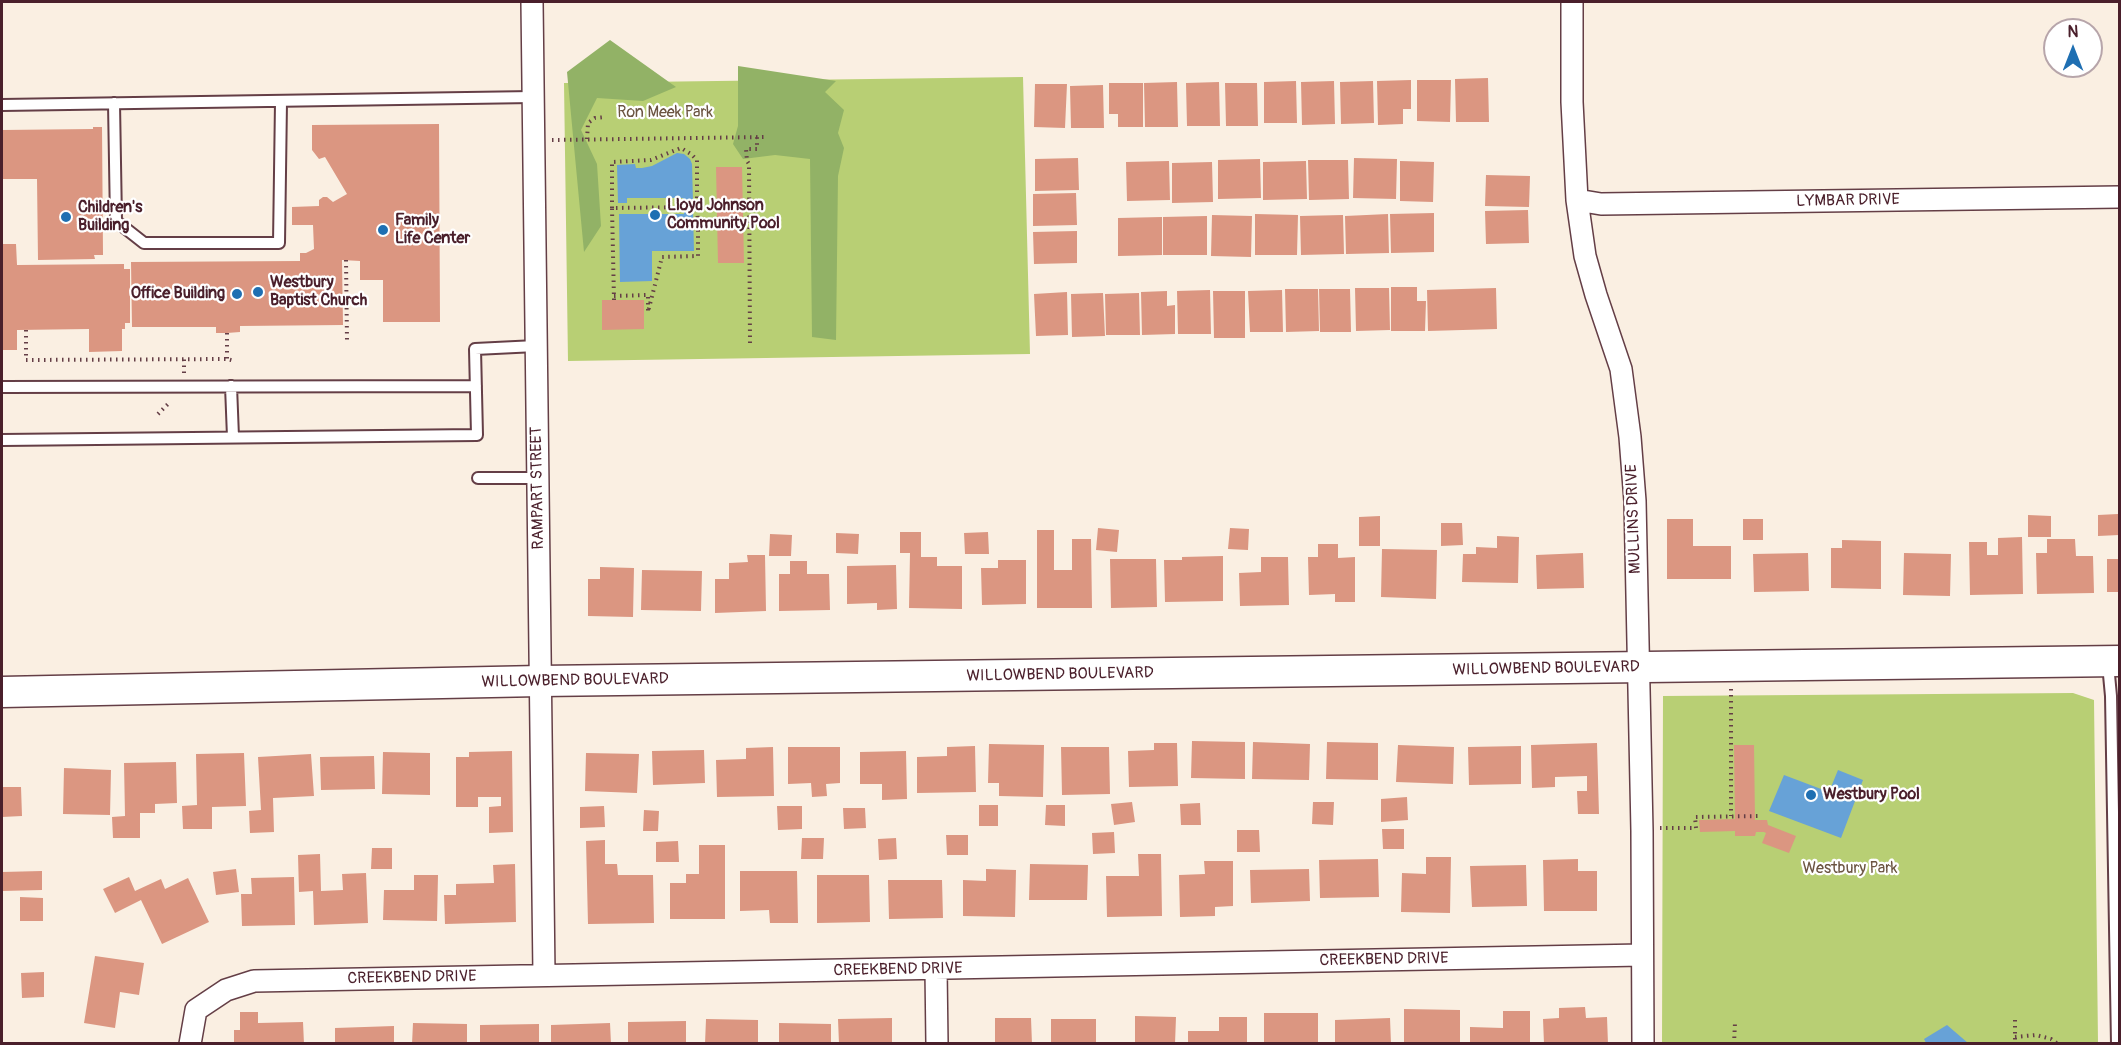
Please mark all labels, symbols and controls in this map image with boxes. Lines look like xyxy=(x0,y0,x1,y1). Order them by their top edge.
north arrow xyxy=(2043,18,2103,78)
text: N xyxy=(2068,22,2078,42)
park label: Ron Meek Park xyxy=(617,103,713,123)
street label: LYMBAR DRIVE xyxy=(1796,190,1900,212)
place label: Lloyd Johnson Community Pool xyxy=(667,196,780,234)
place label: Children's Building xyxy=(78,198,142,236)
marker: Lloyd Johnson Community Pool xyxy=(648,208,662,222)
marker: Children's Building xyxy=(59,210,73,224)
place label: Family Life Center xyxy=(395,211,470,249)
marker: Family Life Center xyxy=(376,223,390,237)
place label: Westbury Baptist Church xyxy=(270,273,367,311)
place label: Office Building xyxy=(131,284,225,304)
marker: Westbury Baptist Church xyxy=(251,285,265,299)
marker: Office Building xyxy=(230,287,244,301)
street label: RAMPART STREET xyxy=(527,426,549,550)
street label: MULLINS DRIVE xyxy=(1622,464,1646,574)
street label: WILLOWBEND BOULEVARD xyxy=(1452,658,1640,680)
street label: WILLOWBEND BOULEVARD xyxy=(966,664,1154,686)
street label: WILLOWBEND BOULEVARD xyxy=(481,670,669,692)
place label: Westbury Pool xyxy=(1823,785,1920,805)
marker: Westbury Pool xyxy=(1804,788,1818,802)
park label: Westbury Park xyxy=(1802,859,1898,879)
street label: CREEKBEND DRIVE xyxy=(1319,949,1449,971)
street label: CREEKBEND DRIVE xyxy=(833,959,963,981)
street label: CREEKBEND DRIVE xyxy=(347,967,477,989)

